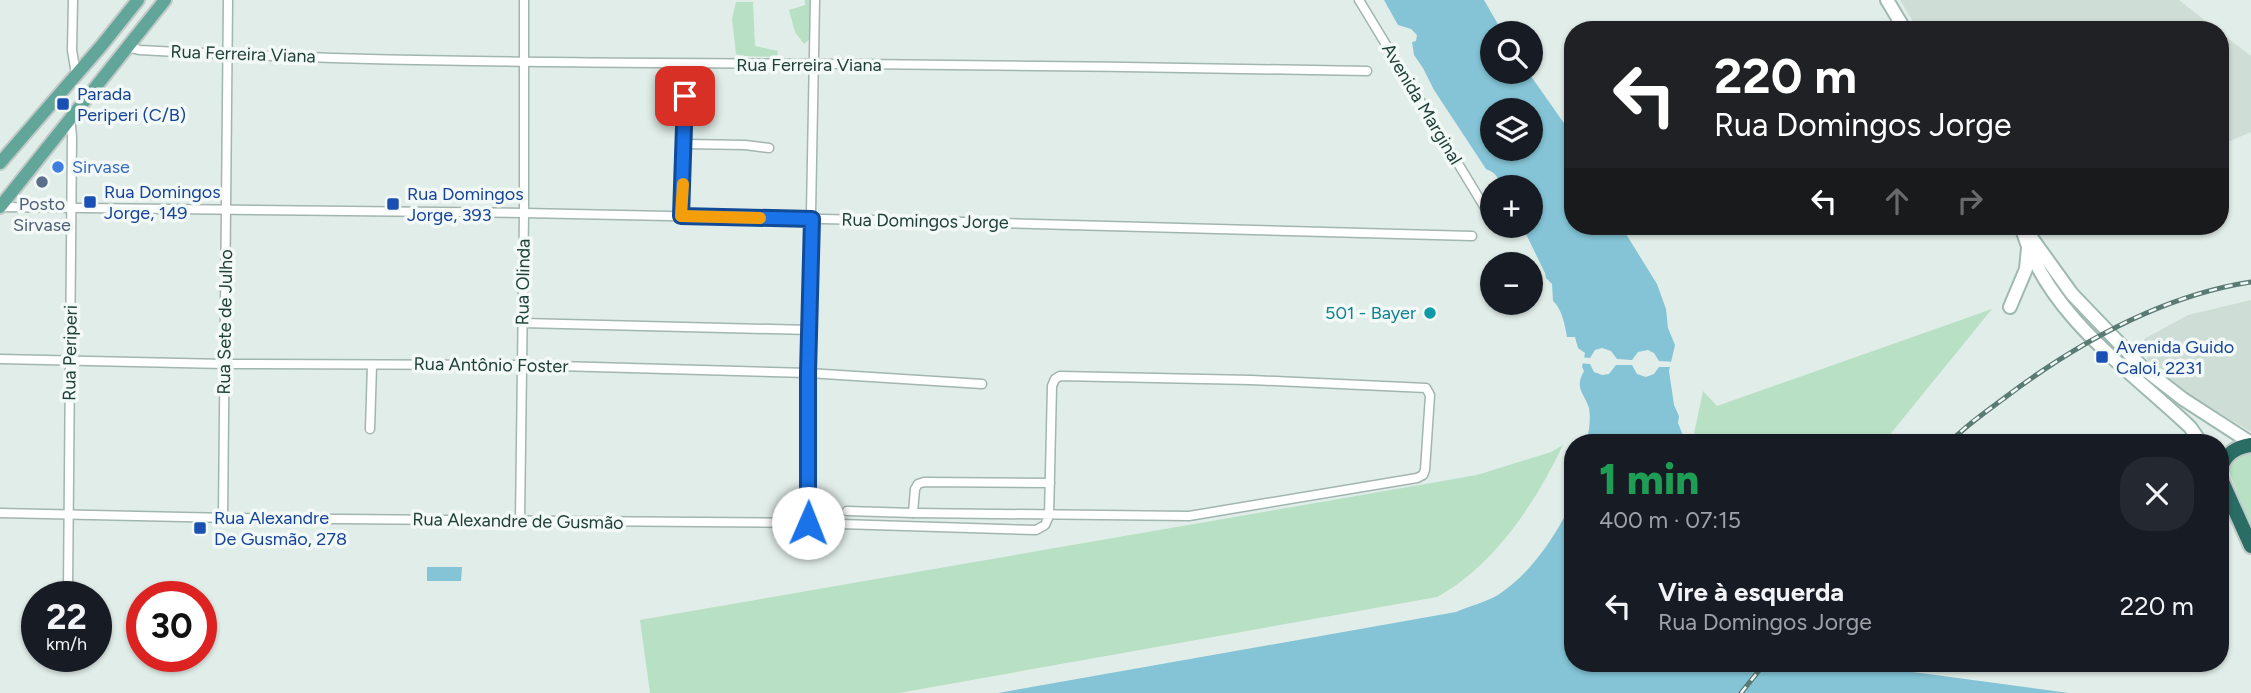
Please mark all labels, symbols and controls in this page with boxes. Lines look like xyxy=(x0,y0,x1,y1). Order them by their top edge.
map controls xyxy=(1480,21,1543,315)
button: search xyxy=(1480,21,1543,84)
street label: Avenida Marginal xyxy=(1377,39,1467,169)
street label: Rua Ferreira Viana xyxy=(170,40,316,68)
text: 220 m xyxy=(1714,46,1857,105)
icon: left xyxy=(1599,49,1690,140)
street label: Rua Ferreira Viana xyxy=(736,54,882,76)
pin xyxy=(655,66,715,126)
icon: arrive xyxy=(666,77,704,115)
place label: Parada Periperi (C/B) xyxy=(77,83,186,126)
marker: Parada Periperi (C/B) xyxy=(55,96,71,112)
button: layers xyxy=(1480,98,1543,161)
text: Rua Domingos Jorge xyxy=(1714,106,2011,144)
place label: Sirvase xyxy=(72,156,130,178)
marker: Sirvase xyxy=(50,159,66,175)
marker: Posto Sirvase xyxy=(34,174,50,190)
button: + xyxy=(1480,175,1543,238)
place label: Rua Domingos Jorge, 149 xyxy=(104,181,221,224)
icon: left xyxy=(1805,182,1843,220)
icon: ahead xyxy=(1878,182,1916,220)
icon: right xyxy=(1951,182,1989,220)
place label: Rua Domingos Jorge, 393 xyxy=(407,183,524,226)
place label: Posto Sirvase xyxy=(13,193,71,236)
marker: Rua Domingos Jorge, 149 xyxy=(82,194,98,210)
marker: Rua Domingos Jorge, 393 xyxy=(385,196,401,212)
street label: Rua Domingos Jorge xyxy=(841,209,1009,233)
street label: Rua Olinda xyxy=(511,238,535,326)
street label: Rua Sete de Julho xyxy=(213,249,237,395)
button: − xyxy=(1480,252,1543,315)
place label: 501 - Bayer xyxy=(1325,302,1416,324)
street label: Rua Periperi xyxy=(58,305,82,401)
marker: 501 - Bayer xyxy=(1422,305,1438,321)
place label: Avenida Guido Caloi, 2231 xyxy=(2116,336,2234,379)
marker: Avenida Guido Caloi, 2231 xyxy=(2094,349,2110,365)
street label: Rua Antônio Foster xyxy=(413,353,569,377)
text: 1 min xyxy=(1599,454,1699,505)
button: close xyxy=(2120,457,2194,531)
position arrow xyxy=(771,486,845,560)
text: 400 m · 07:15 xyxy=(1599,506,1741,534)
place label: Rua Alexandre De Gusmão, 278 xyxy=(214,507,347,550)
street label: Rua Alexandre de Gusmão xyxy=(412,508,624,534)
marker: Rua Alexandre De Gusmão, 278 xyxy=(192,520,208,536)
text: Vire à esquerda xyxy=(1658,576,1844,608)
speed limit sign: 30 xyxy=(126,581,217,672)
icon: left xyxy=(1599,587,1637,625)
text: 220 m xyxy=(2120,590,2194,622)
text: 22 xyxy=(46,596,87,638)
text: Rua Domingos Jorge xyxy=(1658,608,1872,636)
text: km/h xyxy=(46,633,87,655)

